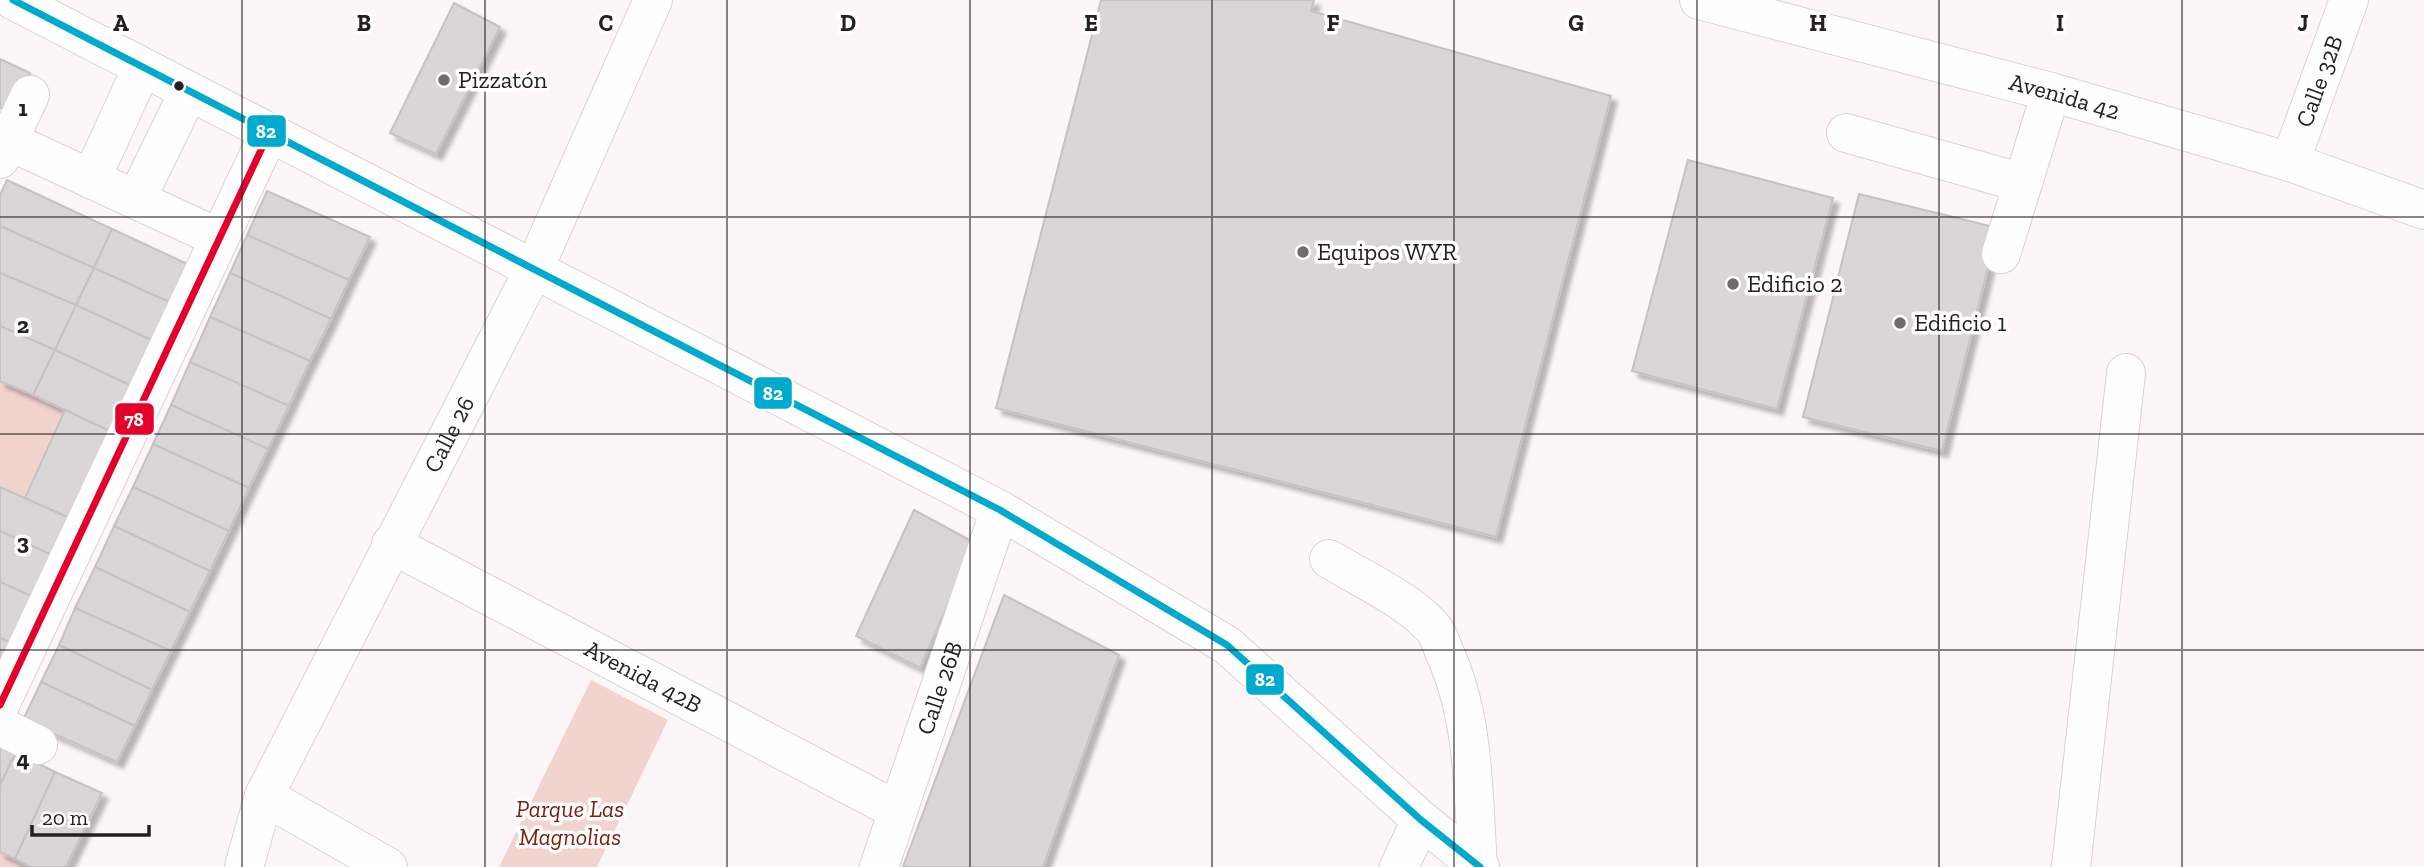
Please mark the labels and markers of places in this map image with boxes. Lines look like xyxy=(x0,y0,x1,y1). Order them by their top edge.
place label: Pizzatón xyxy=(458,65,548,94)
marker: Pizzatón xyxy=(436,72,452,88)
unlabelled marker xyxy=(172,79,186,93)
place label: Equipos WYR xyxy=(1317,237,1457,266)
marker: Equipos WYR xyxy=(1295,244,1311,260)
place label: Edificio 2 xyxy=(1747,269,1843,298)
marker: Edificio 2 xyxy=(1725,276,1741,292)
place label: Edificio 1 xyxy=(1914,308,2006,337)
marker: Edificio 1 xyxy=(1892,315,1908,331)

